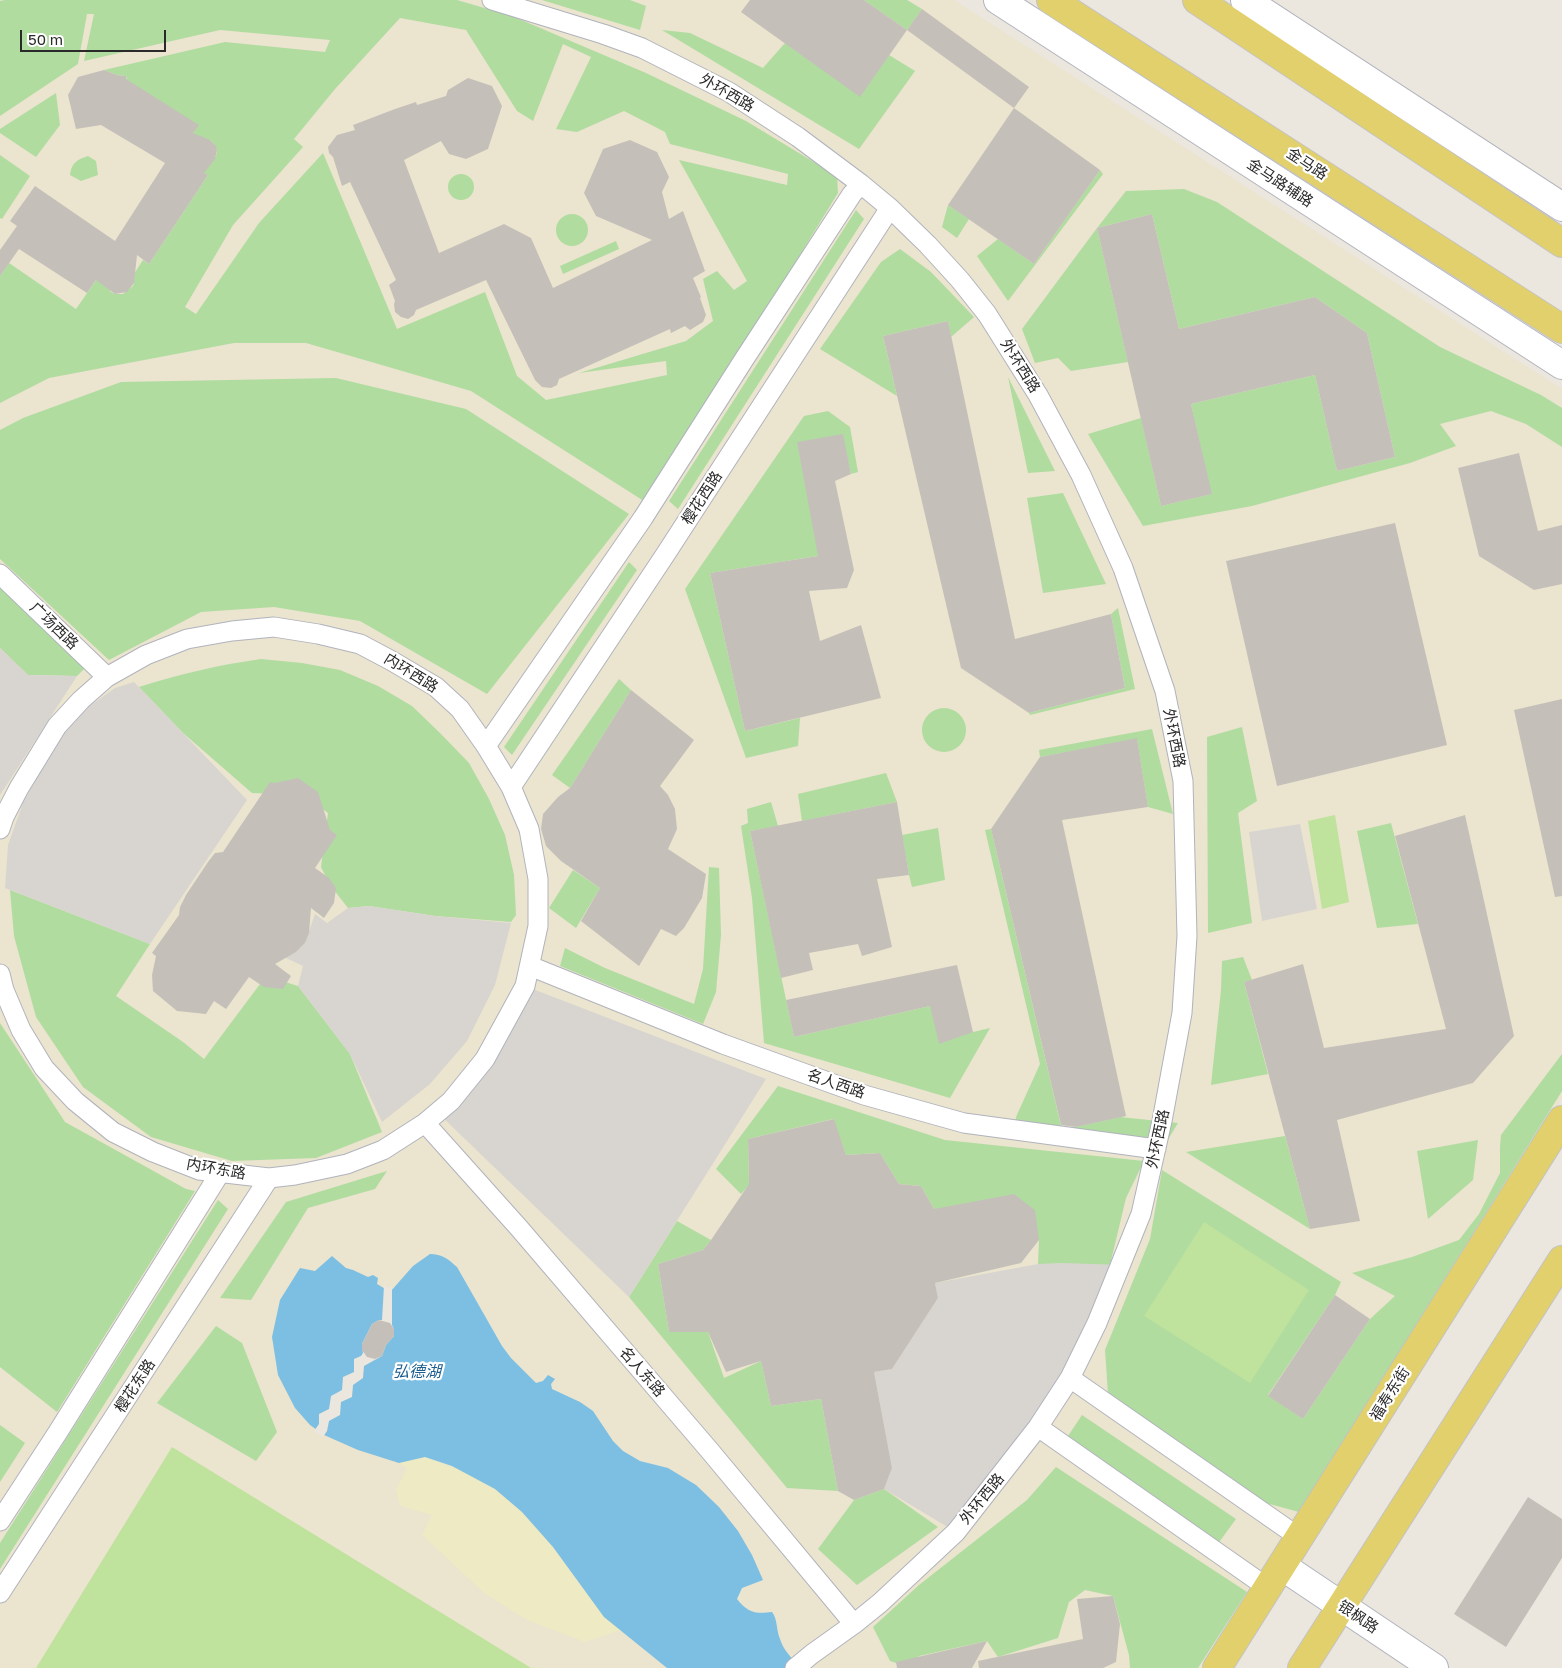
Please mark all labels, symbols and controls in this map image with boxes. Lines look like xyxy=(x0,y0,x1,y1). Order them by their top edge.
scale bar xyxy=(22,20,169,52)
text: 50 m xyxy=(28,30,63,48)
street label: 外环西路 xyxy=(697,70,757,116)
street label: 金马路 xyxy=(1283,144,1331,184)
street label: 金马路辅路 xyxy=(1244,155,1316,211)
street label: 外环西路 xyxy=(996,336,1044,396)
street label: 樱花西路 xyxy=(678,468,726,528)
street label: 广场西路 xyxy=(26,599,82,653)
street label: 内环西路 xyxy=(381,649,441,697)
street label: 外环西路 xyxy=(1159,707,1189,769)
street label: 名人西路 xyxy=(805,1066,867,1102)
street label: 外环西路 xyxy=(1143,1108,1173,1170)
street label: 内环东路 xyxy=(185,1155,247,1183)
street label: 名人东路 xyxy=(616,1343,668,1401)
street label: 樱花东路 xyxy=(111,1356,159,1416)
water label: 弘德湖 xyxy=(393,1362,441,1382)
street label: 福寿东街 xyxy=(1366,1364,1414,1424)
street label: 外环西路 xyxy=(956,1470,1008,1528)
street label: 银枫路 xyxy=(1334,1597,1382,1637)

